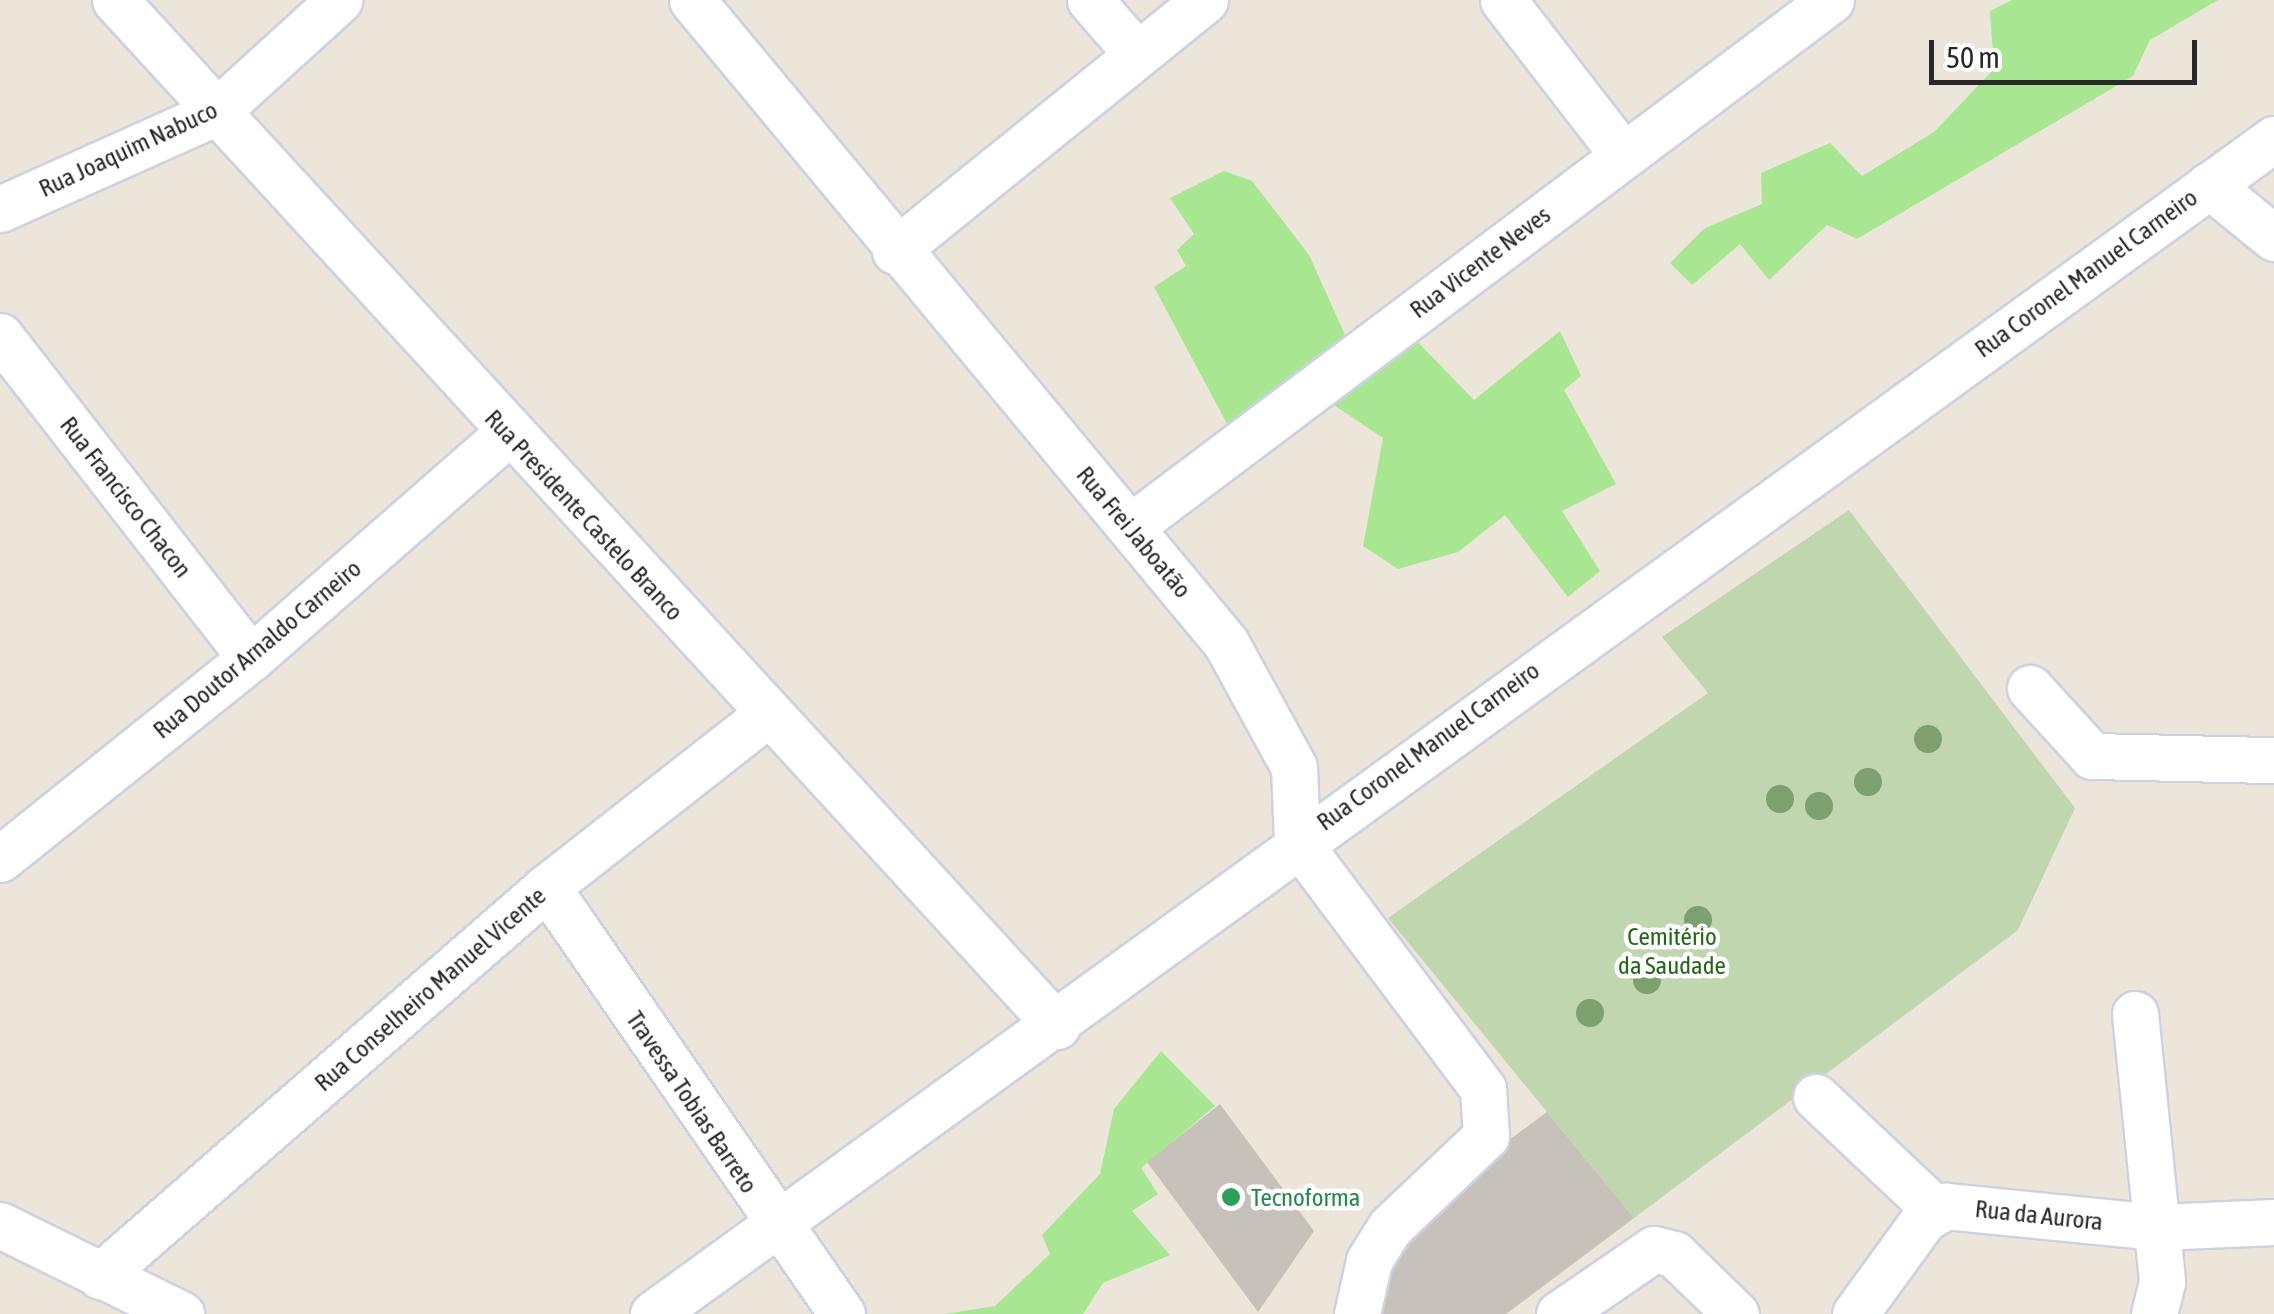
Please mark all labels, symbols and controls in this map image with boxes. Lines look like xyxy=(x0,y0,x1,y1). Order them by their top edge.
scale bar xyxy=(1934,20,2202,82)
text: 50 m xyxy=(1946,40,2000,74)
street label: Rua Joaquim Nabuco xyxy=(34,95,222,203)
street label: Rua Coronel Manuel Carneiro xyxy=(1969,182,2203,364)
street label: Rua Vicente Neves xyxy=(1404,199,1556,325)
street label: Rua Presidente Castelo Branco xyxy=(478,403,690,627)
street label: Rua Francisco Chacon xyxy=(54,410,198,584)
street label: Rua Frei Jaboatão xyxy=(1070,460,1198,604)
street label: Rua Doutor Arnaldo Carneiro xyxy=(147,553,367,745)
street label: Rua Coronel Manuel Carneiro xyxy=(1311,655,1545,837)
street label: Rua Conselheiro Manuel Vicente xyxy=(308,880,552,1098)
park label: Cemitério da Saudade xyxy=(1618,922,1726,981)
street label: Travessa Tobias Barreto xyxy=(620,1005,764,1199)
place label: Tecnoforma xyxy=(1251,1182,1360,1212)
marker: Tecnoforma xyxy=(1220,1186,1242,1208)
street label: Rua da Aurora xyxy=(1974,1193,2104,1237)

